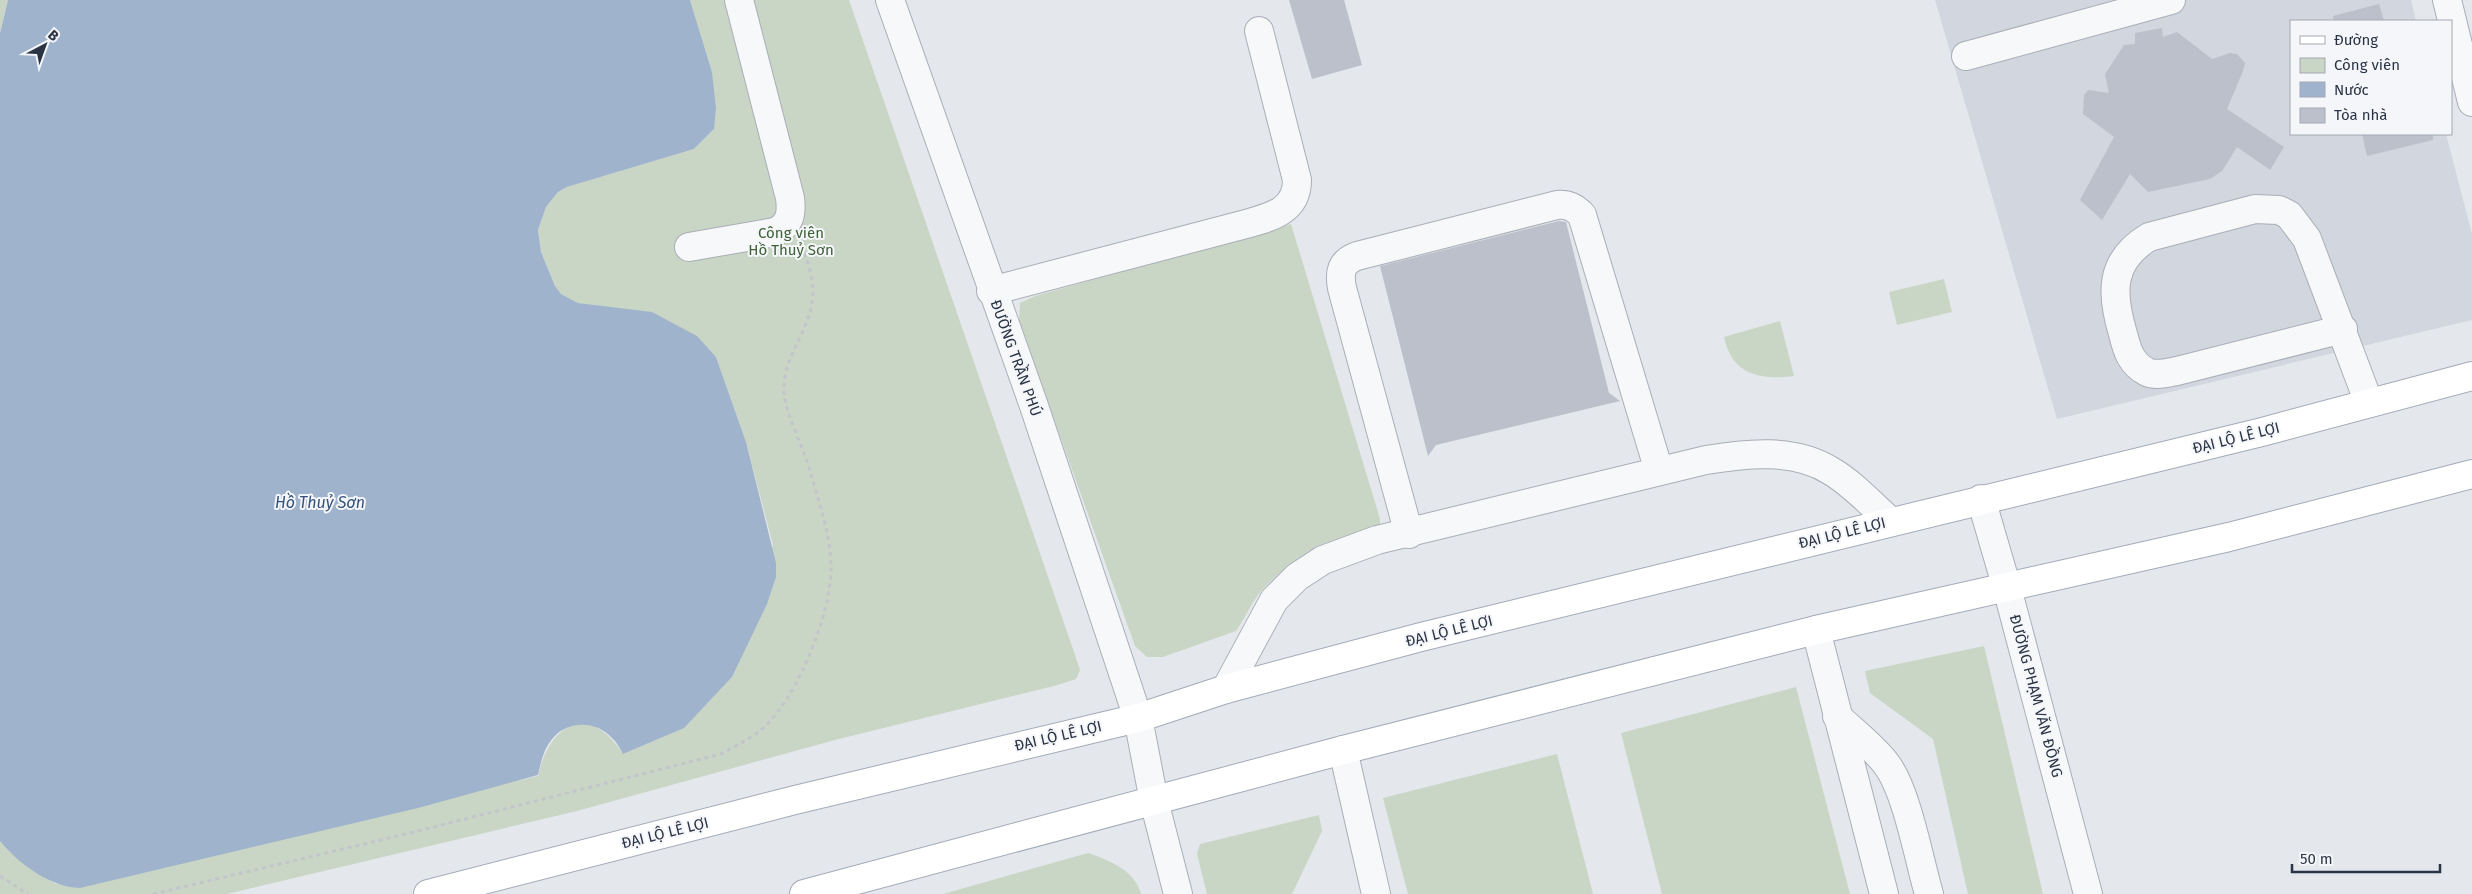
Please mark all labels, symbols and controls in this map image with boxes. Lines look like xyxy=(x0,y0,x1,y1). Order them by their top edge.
north arrow xyxy=(20,20,70,70)
legend xyxy=(2290,20,2452,135)
text: B xyxy=(44,26,62,45)
text: Đường xyxy=(2334,31,2378,49)
text: Công viên xyxy=(2334,56,2400,74)
text: Nước xyxy=(2334,81,2369,99)
text: Tòa nhà xyxy=(2334,106,2387,124)
park label: Công viên Hồ Thuỷ Sơn xyxy=(748,224,834,259)
street label: ĐƯỜNG TRẦN PHÚ xyxy=(987,297,1047,419)
street label: ĐẠI LỘ LÊ LỢI xyxy=(2191,418,2281,458)
water label: Hồ Thuỷ Sơn xyxy=(275,492,365,512)
street label: ĐẠI LỘ LÊ LỢI xyxy=(1797,513,1887,553)
street label: ĐẠI LỘ LÊ LỢI xyxy=(1404,611,1494,651)
street label: ĐƯỜNG PHẠM VĂN ĐỒNG xyxy=(2006,612,2068,780)
street label: ĐẠI LỘ LÊ LỢI xyxy=(1013,717,1103,755)
street label: ĐẠI LỘ LÊ LỢI xyxy=(620,813,710,853)
scale bar xyxy=(2292,842,2440,874)
text: 50 m xyxy=(2300,850,2333,868)

